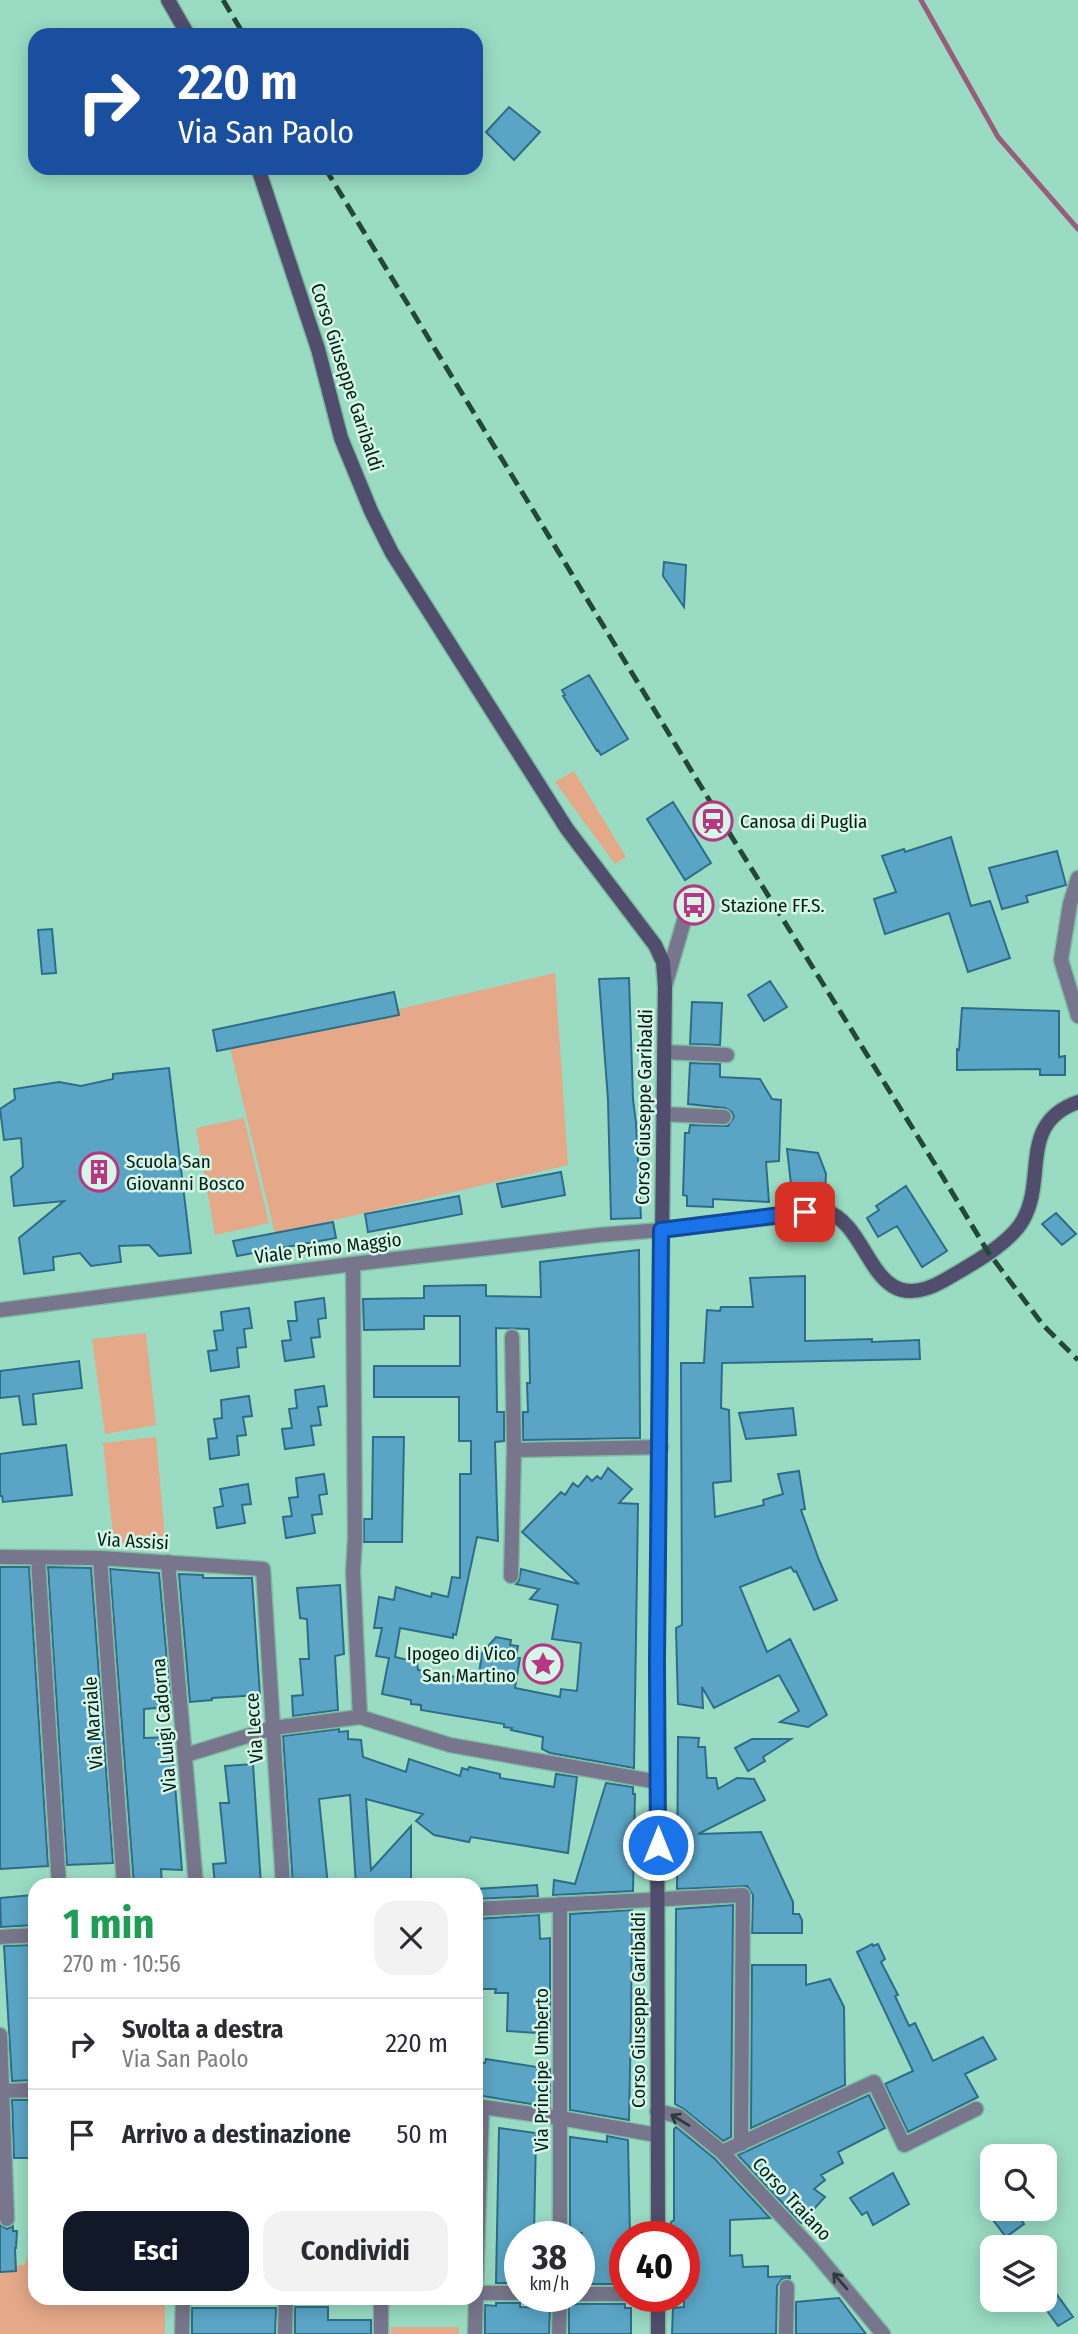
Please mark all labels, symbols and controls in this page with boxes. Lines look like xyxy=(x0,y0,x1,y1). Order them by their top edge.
text: 220 m xyxy=(178,53,298,112)
icon: right xyxy=(63,56,154,147)
text: Via San Paolo xyxy=(178,113,354,151)
street label: Corso Giuseppe Garibaldi xyxy=(306,280,388,474)
station icon: Canosa di Puglia xyxy=(692,800,734,842)
place label: Canosa di Puglia xyxy=(740,810,867,833)
bus stop icon: Stazione FF.S. xyxy=(673,884,715,926)
place label: Stazione FF.S. xyxy=(721,894,825,917)
street label: Corso Giuseppe Garibaldi xyxy=(631,1009,657,1205)
place label: Scuola San Giovanni Bosco xyxy=(126,1150,245,1195)
building icon: Scuola San Giovanni Bosco xyxy=(78,1151,120,1193)
pin xyxy=(775,1182,835,1242)
icon: arrive xyxy=(786,1193,824,1231)
street label: Viale Primo Maggio xyxy=(253,1228,403,1268)
street label: Via Assisi xyxy=(96,1528,170,1554)
place label: Ipogeo di Vico San Martino xyxy=(407,1642,516,1687)
place icon: Ipogeo di Vico San Martino xyxy=(522,1643,564,1685)
street label: Via Luigi Cadorna xyxy=(147,1657,181,1793)
street label: Via Marziale xyxy=(78,1676,108,1770)
street label: Via Lecce xyxy=(240,1692,268,1764)
position arrow xyxy=(621,1808,695,1882)
text: 1 min xyxy=(63,1899,154,1949)
button: close xyxy=(374,1901,448,1975)
street label: Corso Giuseppe Garibaldi xyxy=(627,1912,650,2108)
text: 270 m · 10:56 xyxy=(63,1950,181,1978)
street label: Via Principe Umberto xyxy=(530,1988,553,2152)
text: Svolta a destra xyxy=(122,2014,283,2045)
icon: right xyxy=(63,2025,101,2063)
text: 220 m xyxy=(385,2028,448,2059)
text: Via San Paolo xyxy=(122,2045,249,2073)
one-way arrow xyxy=(671,2113,691,2127)
icon: arrive xyxy=(63,2116,101,2154)
text: Arrivo a destinazione xyxy=(122,2119,351,2150)
text: 50 m xyxy=(396,2119,448,2150)
map controls xyxy=(980,2144,1057,2312)
button: search xyxy=(980,2144,1057,2221)
street label: Corso Traiano xyxy=(747,2152,837,2246)
button: Esci xyxy=(63,2211,249,2291)
button: Condividi xyxy=(263,2211,448,2291)
speed limit sign: 40 xyxy=(609,2221,700,2312)
button: layers xyxy=(980,2235,1057,2312)
text: 38 xyxy=(532,2236,567,2278)
one-way arrow xyxy=(832,2272,848,2290)
text: km/h xyxy=(529,2273,570,2295)

